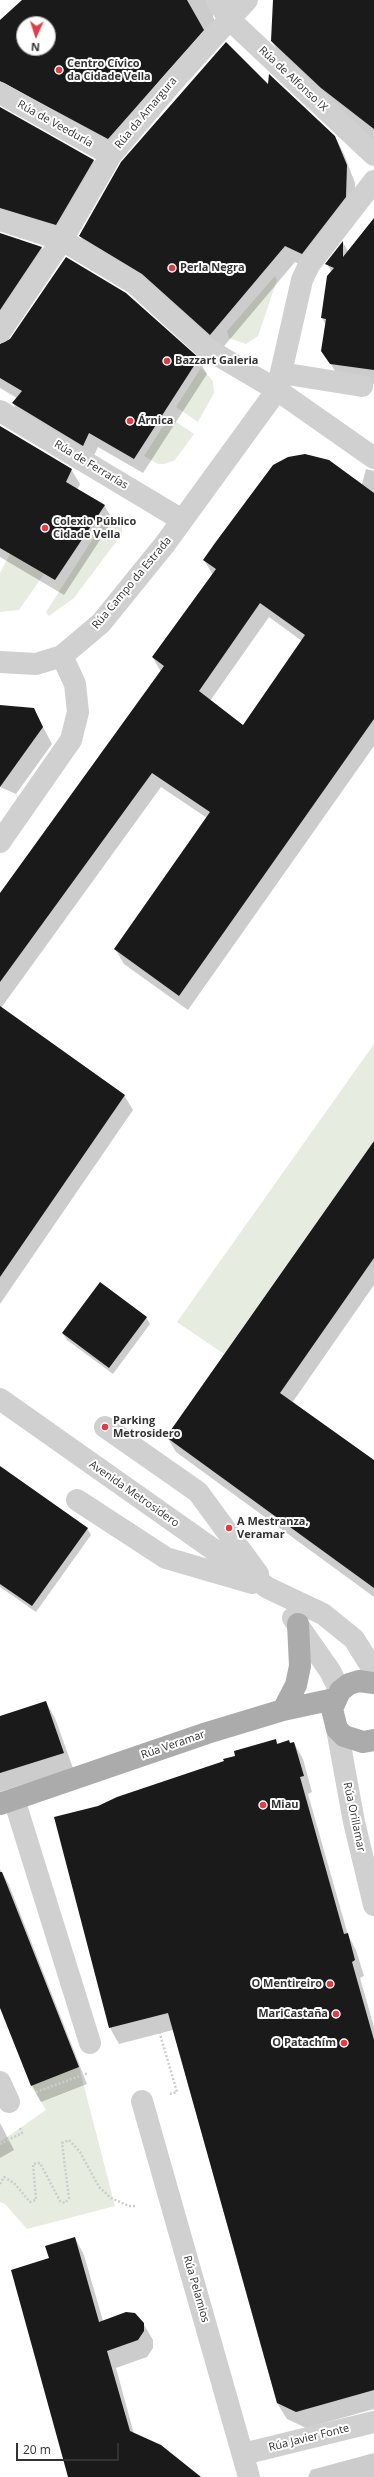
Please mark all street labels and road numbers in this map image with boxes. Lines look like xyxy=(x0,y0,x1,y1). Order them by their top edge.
street label: Rúa de Alfonso IX xyxy=(256,44,330,114)
street label: Rúa da Amargura xyxy=(112,75,180,151)
street label: Rúa de Veeduría xyxy=(15,98,95,150)
street label: Rúa de Ferrarías xyxy=(52,438,130,492)
street label: Rúa Campo da Estrada xyxy=(90,534,174,632)
street label: Avenida Metrosidero xyxy=(86,1458,182,1530)
street label: Rúa Veramar xyxy=(139,1728,207,1762)
street label: Rúa Orillamar xyxy=(340,1781,368,1853)
street label: Rúa Pelamios xyxy=(180,2254,212,2324)
street label: Rúa Javier Fonte xyxy=(267,2422,351,2454)

